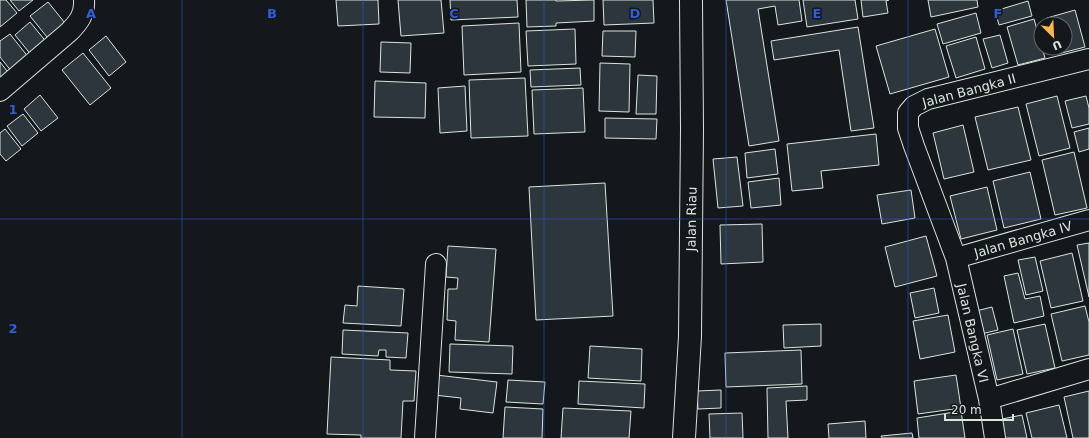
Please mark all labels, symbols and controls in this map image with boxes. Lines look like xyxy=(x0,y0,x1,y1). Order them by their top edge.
text: A xyxy=(86,6,96,21)
text: B xyxy=(267,6,277,21)
text: C xyxy=(449,6,459,21)
text: D xyxy=(630,6,641,21)
text: E xyxy=(813,6,821,21)
text: F xyxy=(994,6,1002,21)
north arrow xyxy=(1033,16,1073,56)
text: U xyxy=(1050,37,1064,52)
street label: Jalan Bangka II xyxy=(920,71,1018,110)
text: 1 xyxy=(8,102,18,117)
street label: Jalan Riau xyxy=(683,187,700,252)
street label: Jalan Bangka IV xyxy=(971,218,1074,261)
street label: Jalan Bangka VI xyxy=(954,281,991,384)
text: 2 xyxy=(8,321,18,336)
scale bar xyxy=(945,396,1013,422)
text: 20 m xyxy=(951,403,982,417)

